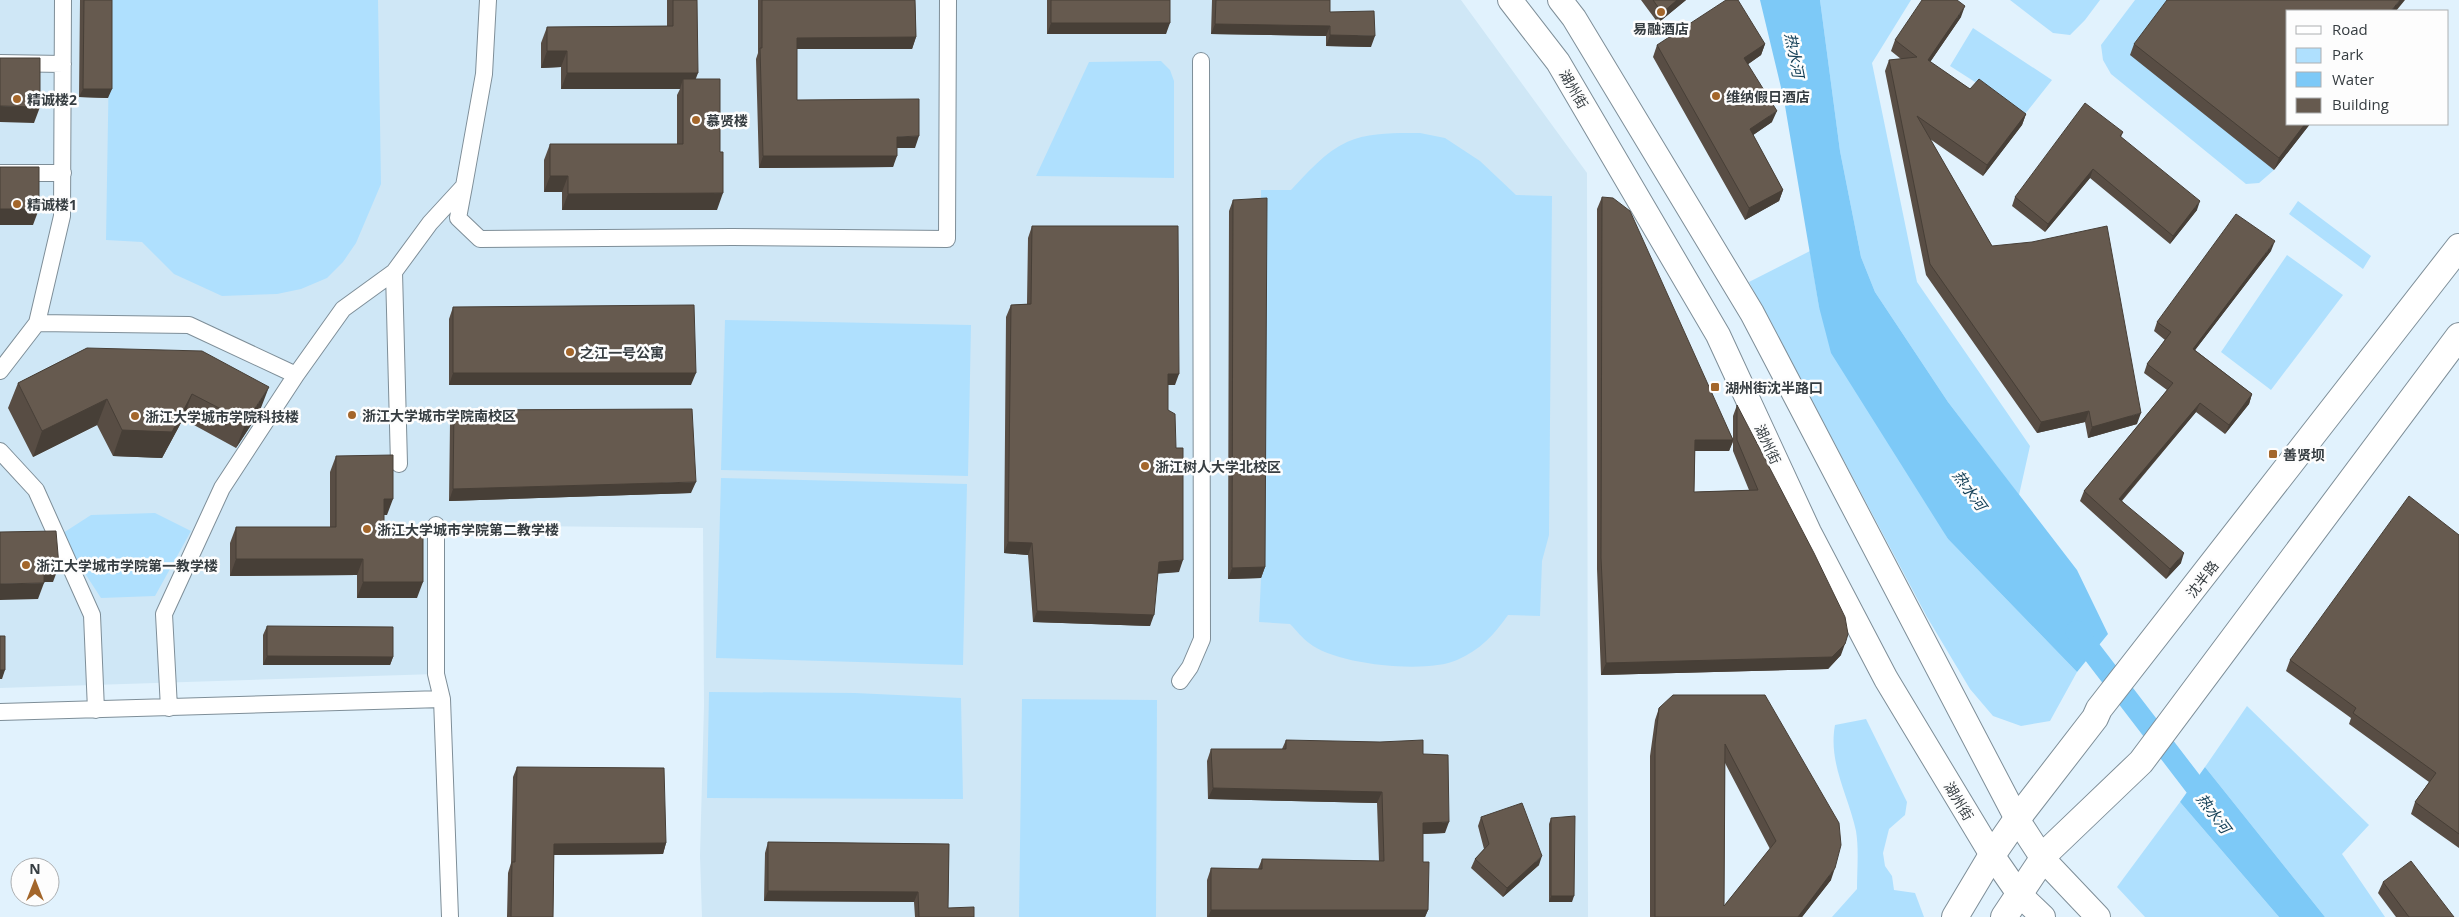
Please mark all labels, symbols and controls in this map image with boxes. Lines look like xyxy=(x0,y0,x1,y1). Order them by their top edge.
marker: 易融酒店 xyxy=(1655,6,1667,18)
legend xyxy=(2286,10,2449,125)
place label: 易融酒店 xyxy=(1633,19,1689,38)
text: Road xyxy=(2332,19,2368,39)
water label: 热水河 xyxy=(1781,31,1810,82)
text: Park xyxy=(2332,44,2363,64)
street label: 湖州街 xyxy=(1555,66,1593,112)
text: Water xyxy=(2332,69,2374,89)
place label: 维纳假日酒店 xyxy=(1726,87,1810,106)
place label: 精诚楼2 xyxy=(27,90,77,109)
marker: 维纳假日酒店 xyxy=(1710,90,1722,102)
marker: 精诚楼2 xyxy=(11,93,23,105)
text: Building xyxy=(2332,94,2389,114)
place label: 慕贤楼 xyxy=(706,111,748,130)
marker: 慕贤楼 xyxy=(690,114,702,126)
place label: 精诚楼1 xyxy=(27,195,77,214)
marker: 精诚楼1 xyxy=(11,198,23,210)
place label: 之江一号公寓 xyxy=(580,343,664,362)
marker: 之江一号公寓 xyxy=(564,346,576,358)
place label: 湖州街沈半路口 xyxy=(1725,378,1823,397)
marker: 湖州街沈半路口 xyxy=(1709,381,1721,393)
place label: 浙江大学城市学院南校区 xyxy=(362,406,516,425)
place label: 浙江大学城市学院科技楼 xyxy=(145,407,299,426)
marker: 浙江大学城市学院南校区 xyxy=(346,409,358,421)
marker: 浙江大学城市学院科技楼 xyxy=(129,410,141,422)
street label: 湖州街 xyxy=(1751,421,1785,467)
place label: 善贤坝 xyxy=(2283,445,2325,464)
marker: 善贤坝 xyxy=(2267,448,2279,460)
place label: 浙江树人大学北校区 xyxy=(1155,457,1281,476)
marker: 浙江树人大学北校区 xyxy=(1139,460,1151,472)
water label: 热水河 xyxy=(1949,466,1993,517)
place label: 浙江大学城市学院第二教学楼 xyxy=(377,520,559,539)
marker: 浙江大学城市学院第二教学楼 xyxy=(361,523,373,535)
place label: 浙江大学城市学院第一教学楼 xyxy=(36,556,218,575)
street label: 沈半路 xyxy=(2182,557,2222,601)
marker: 浙江大学城市学院第一教学楼 xyxy=(20,559,32,571)
street label: 湖州街 xyxy=(1940,778,1978,824)
water label: 热水河 xyxy=(2192,789,2237,839)
north arrow xyxy=(10,857,60,907)
text: N xyxy=(29,859,41,878)

